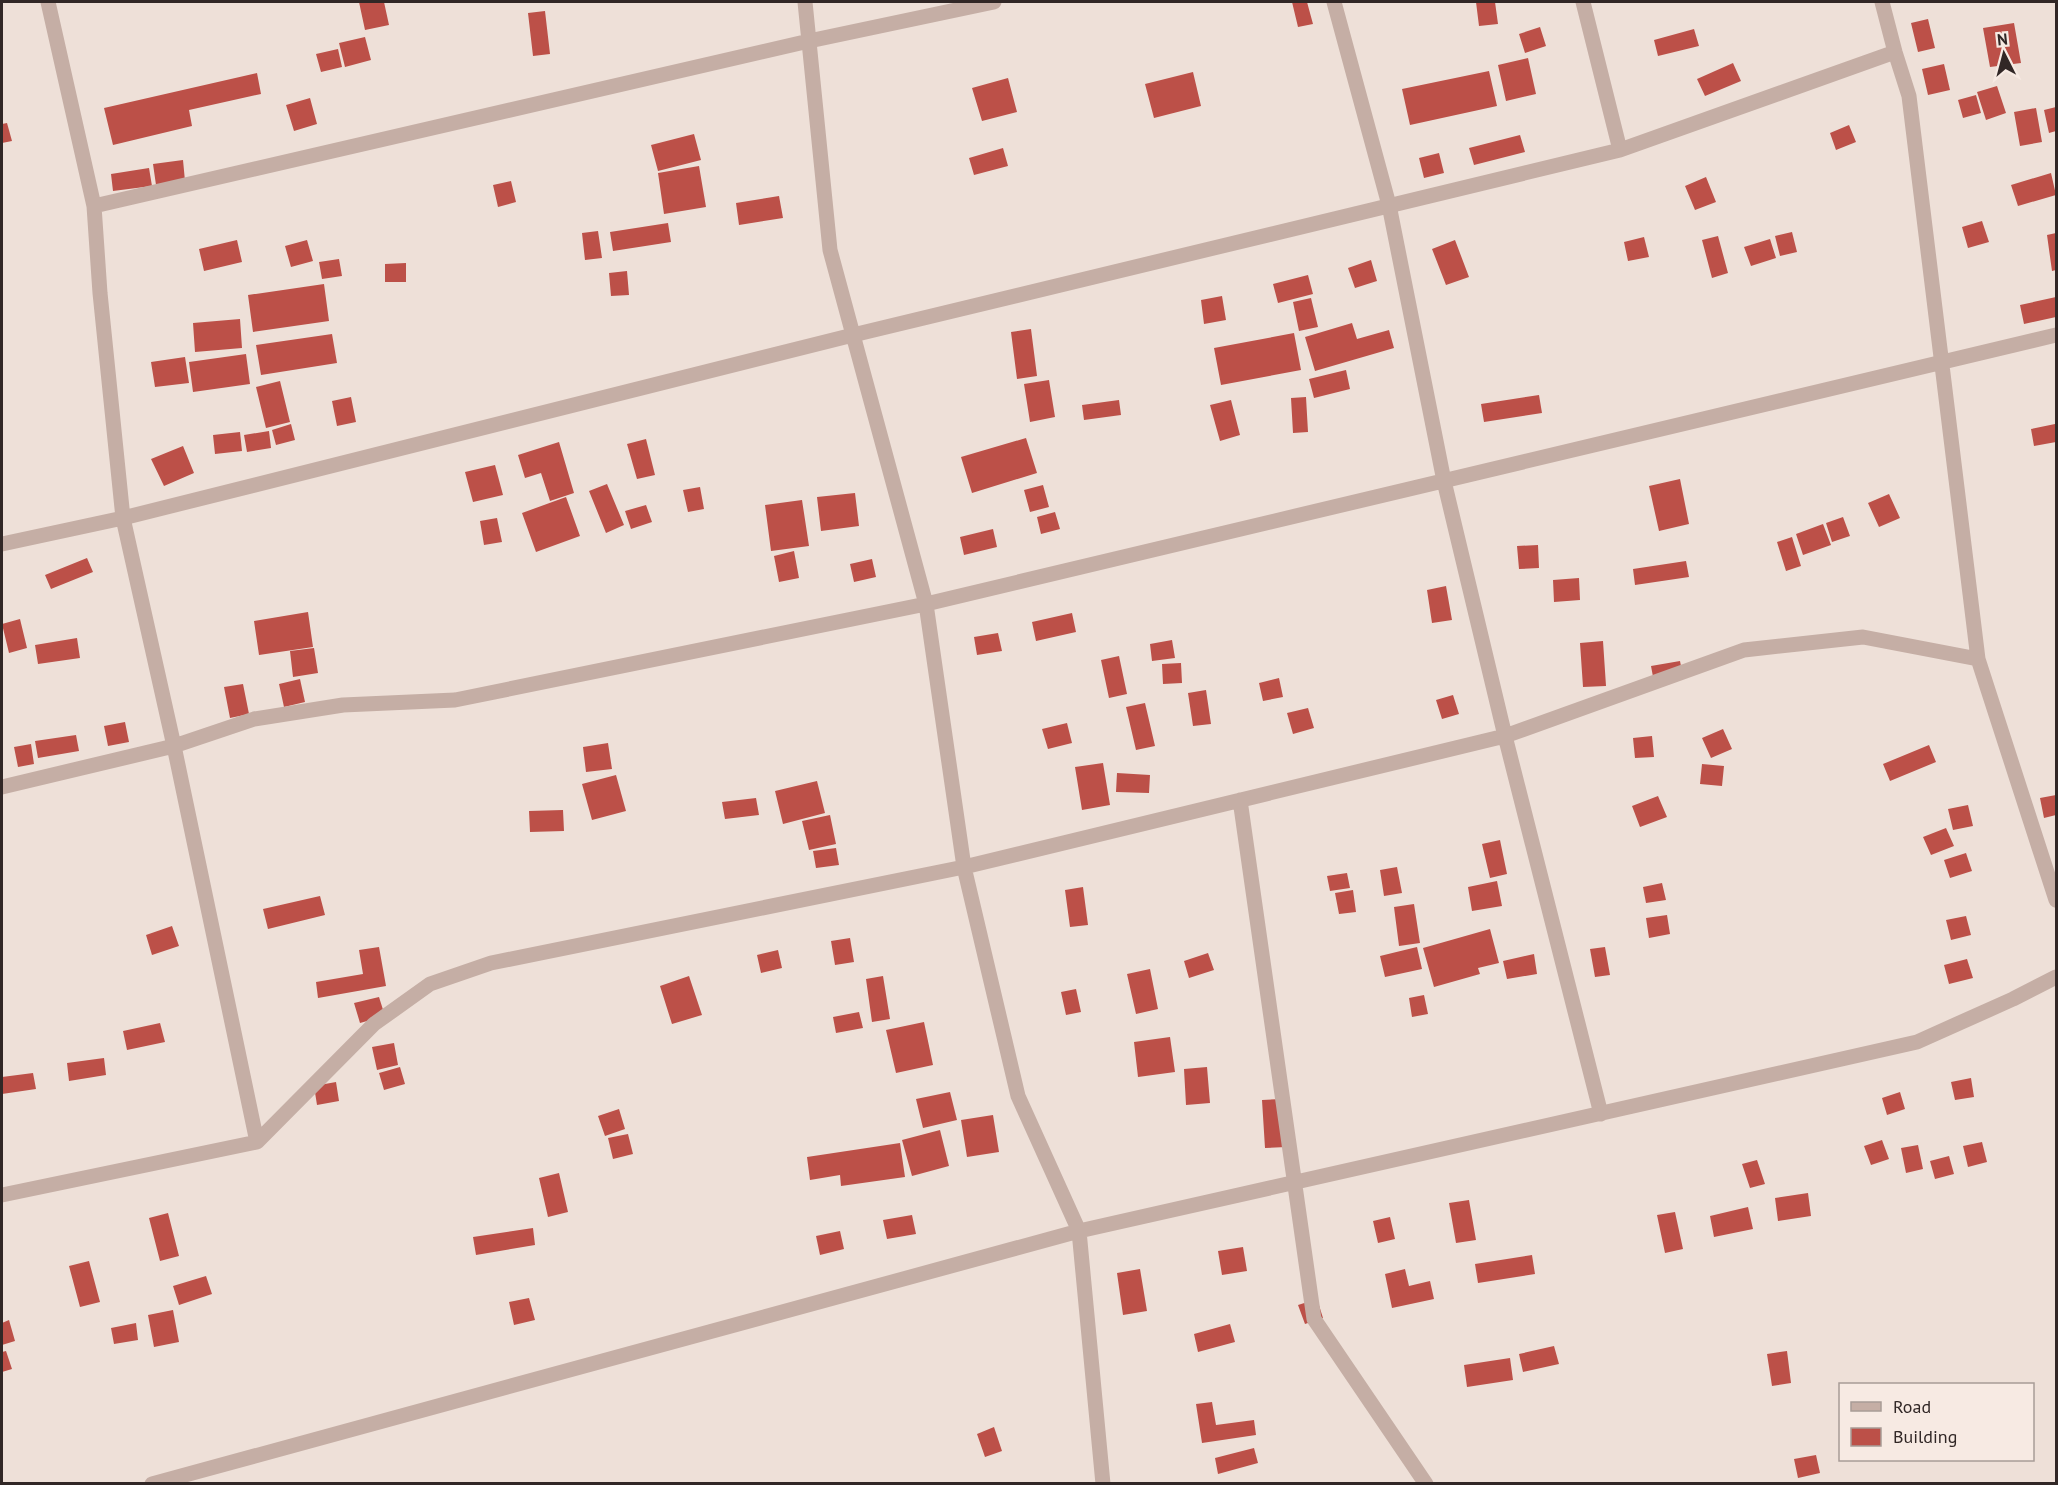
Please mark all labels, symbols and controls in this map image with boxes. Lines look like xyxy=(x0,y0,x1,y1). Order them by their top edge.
north arrow xyxy=(1974,24,2034,84)
text: N xyxy=(1996,29,2009,50)
legend xyxy=(1839,1383,2034,1461)
text: Road xyxy=(1893,1395,1931,1418)
text: Building xyxy=(1893,1425,1957,1448)

